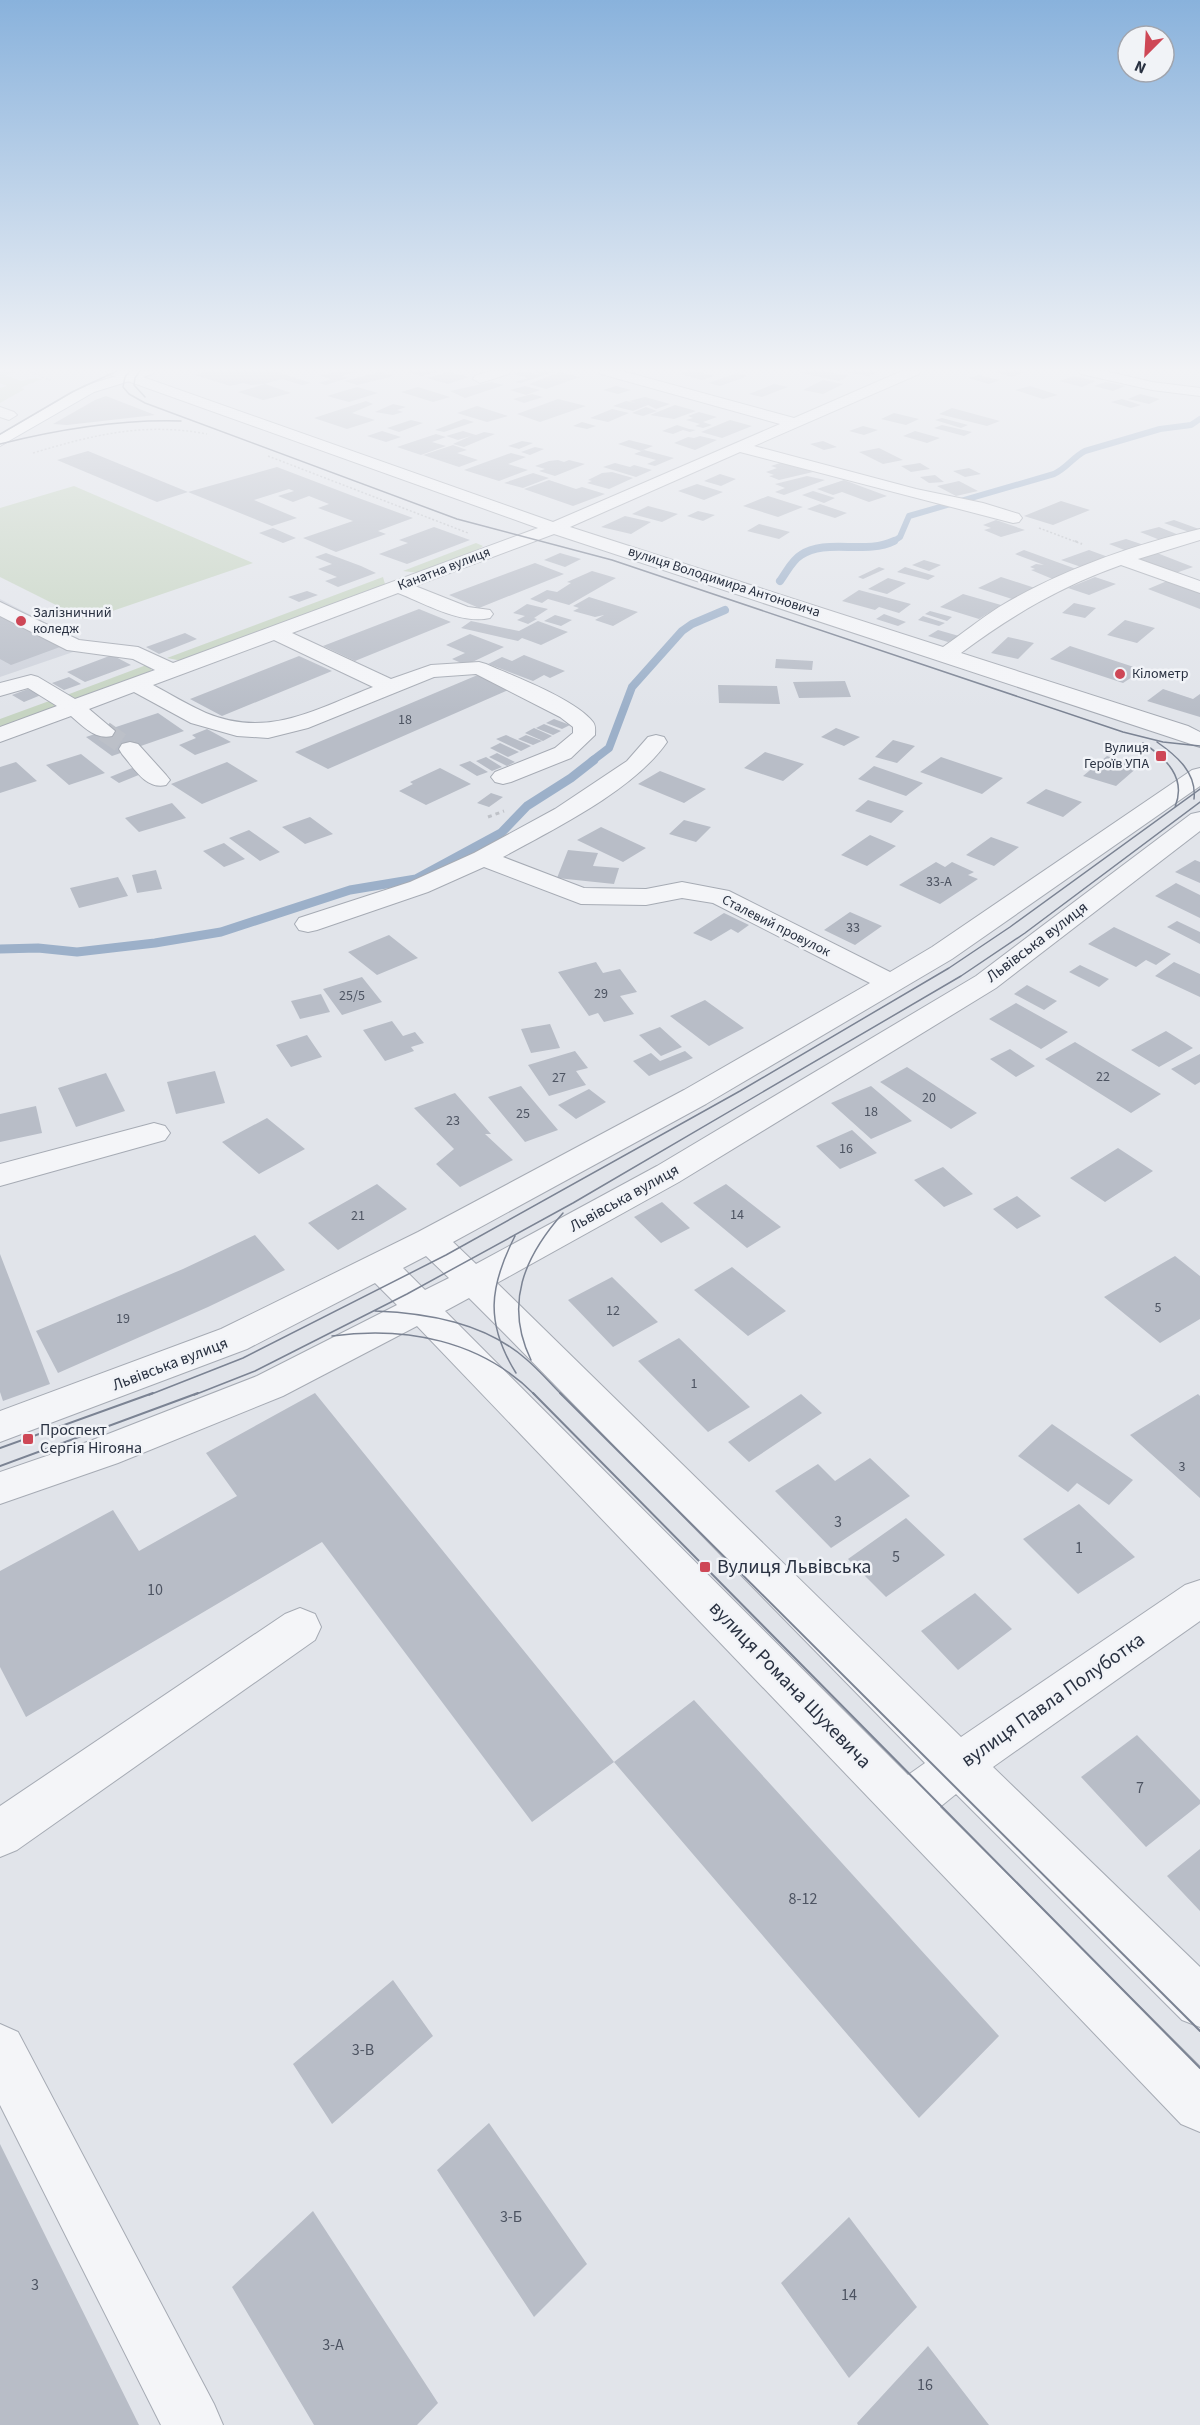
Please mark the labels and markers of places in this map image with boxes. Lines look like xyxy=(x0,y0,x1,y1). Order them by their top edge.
place label: Залізничний коледж xyxy=(33,603,112,639)
marker: Залізничний коледж xyxy=(14,614,28,628)
place label: Кілометр xyxy=(1132,664,1189,684)
marker: Кілометр xyxy=(1113,667,1127,681)
place label: Вулиця Героїв УПА xyxy=(1084,738,1149,774)
marker: Вулиця Героїв УПА xyxy=(1154,749,1168,763)
place label: Проспект Сергія Нігояна xyxy=(40,1419,142,1459)
marker: Проспект Сергія Нігояна xyxy=(21,1432,35,1446)
place label: Вулиця Львівська xyxy=(717,1553,871,1581)
marker: Вулиця Львівська xyxy=(698,1560,712,1574)

